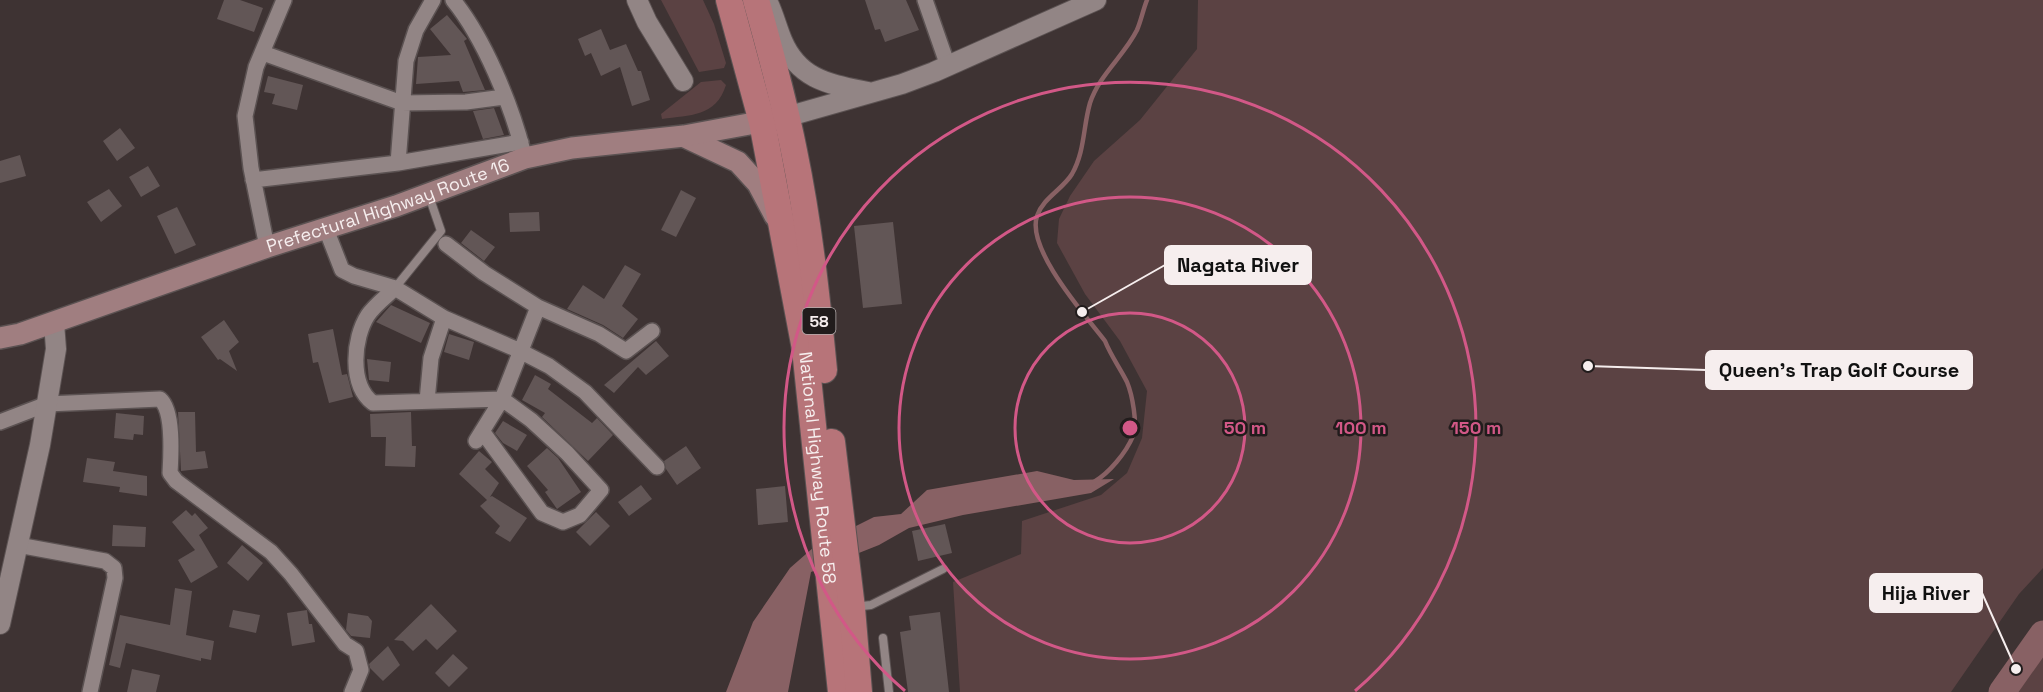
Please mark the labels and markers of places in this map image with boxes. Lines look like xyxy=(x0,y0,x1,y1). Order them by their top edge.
callout: Nagata River xyxy=(1165,246,1311,284)
callout: Queen's Trap Golf Course xyxy=(1706,351,1972,389)
centre of rings xyxy=(1120,418,1140,438)
callout: Hija River xyxy=(1870,574,1982,612)

